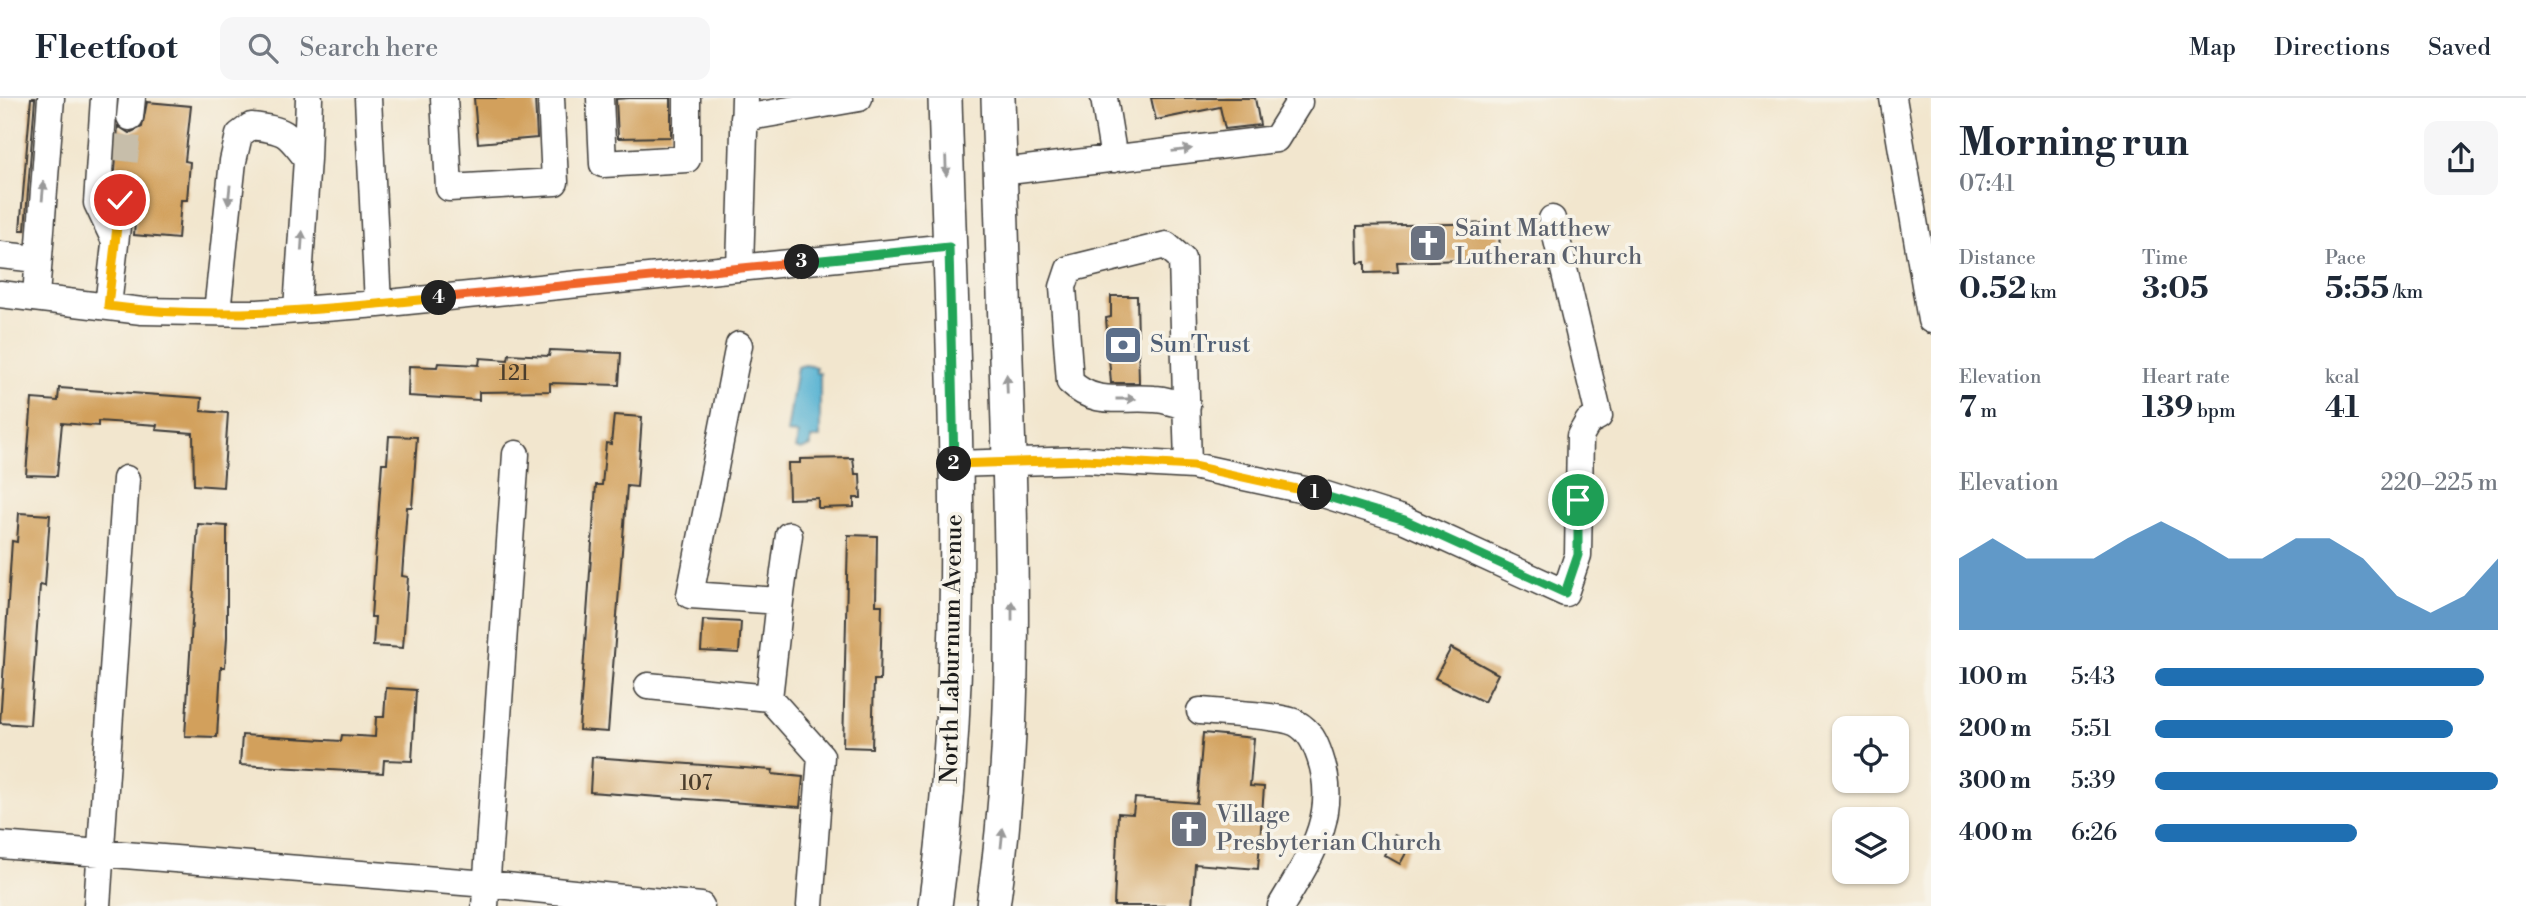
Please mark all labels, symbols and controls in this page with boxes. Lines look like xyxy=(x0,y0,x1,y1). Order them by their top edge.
search box xyxy=(220,17,710,80)
text: Fleetfoot xyxy=(35,28,178,69)
icon: search xyxy=(244,29,282,67)
text: Search here xyxy=(300,32,438,64)
text: Map xyxy=(2189,33,2236,63)
text: Directions xyxy=(2274,33,2390,63)
text: Saved xyxy=(2428,33,2491,63)
text: Morning run xyxy=(1959,120,2189,167)
button: share xyxy=(2424,121,2498,195)
one-way arrow xyxy=(1171,145,1193,156)
one-way arrow xyxy=(941,155,952,177)
pin xyxy=(90,170,150,230)
text: 07:41 xyxy=(1959,170,2015,198)
one-way arrow xyxy=(38,180,49,202)
icon: check xyxy=(101,181,139,219)
one-way arrow xyxy=(223,184,234,206)
place label: Saint Matthew Lutheran Church xyxy=(1455,214,1642,272)
church icon: Saint Matthew Lutheran Church xyxy=(1407,222,1449,264)
one-way arrow xyxy=(296,230,307,252)
pin: 3 xyxy=(784,244,820,280)
text: Distance xyxy=(1959,246,2036,270)
text: Time xyxy=(2142,246,2188,270)
text: Pace xyxy=(2325,246,2366,270)
text: 3 xyxy=(796,249,807,273)
text: 0.52 xyxy=(1959,270,2026,308)
text: 3:05 xyxy=(2142,270,2209,308)
text: 5:55 xyxy=(2325,270,2389,308)
pin: 4 xyxy=(422,280,457,316)
text: km xyxy=(2026,280,2057,304)
text: /km xyxy=(2389,280,2423,304)
text: 4 xyxy=(432,285,445,309)
bank icon: SunTrust xyxy=(1102,324,1144,366)
place label: SunTrust xyxy=(1150,330,1251,360)
house number: 121 xyxy=(499,361,529,387)
text: Elevation xyxy=(1959,365,2041,389)
text: Heart rate xyxy=(2142,365,2230,389)
text: kcal xyxy=(2325,365,2359,389)
one-way arrow xyxy=(1002,373,1013,395)
text: 7 xyxy=(1959,389,1977,427)
text: 139 xyxy=(2142,389,2193,427)
text: 41 xyxy=(2325,389,2359,427)
one-way arrow xyxy=(1115,393,1137,405)
text: m xyxy=(1977,399,1997,423)
text: bpm xyxy=(2193,399,2236,423)
pin: 2 xyxy=(936,446,972,482)
text: 2 xyxy=(948,451,959,475)
text: Elevation xyxy=(1959,469,2059,497)
text: 220–225 m xyxy=(2380,469,2498,497)
pin xyxy=(1548,470,1608,530)
pin: 1 xyxy=(1298,476,1332,510)
text: 1 xyxy=(1310,480,1319,504)
icon: arrive xyxy=(1559,481,1597,519)
street label: North Laburnum Avenue xyxy=(935,514,969,784)
one-way arrow xyxy=(1006,600,1018,622)
text: 100 m xyxy=(1959,663,2027,691)
text: 5:43 xyxy=(2071,663,2115,691)
text: 200 m xyxy=(1959,715,2031,743)
text: 5:51 xyxy=(2071,715,2111,743)
map controls xyxy=(1832,716,1909,884)
button: locate xyxy=(1832,716,1909,793)
text: 300 m xyxy=(1959,767,2031,795)
text: 5:39 xyxy=(2071,767,2116,795)
house number: 107 xyxy=(680,771,713,797)
place label: Village Presbyterian Church xyxy=(1215,800,1442,858)
button: layers xyxy=(1832,807,1909,884)
church icon: Village Presbyterian Church xyxy=(1168,808,1210,850)
text: 400 m xyxy=(1959,819,2032,847)
text: 6:26 xyxy=(2071,819,2117,847)
one-way arrow xyxy=(997,827,1008,849)

